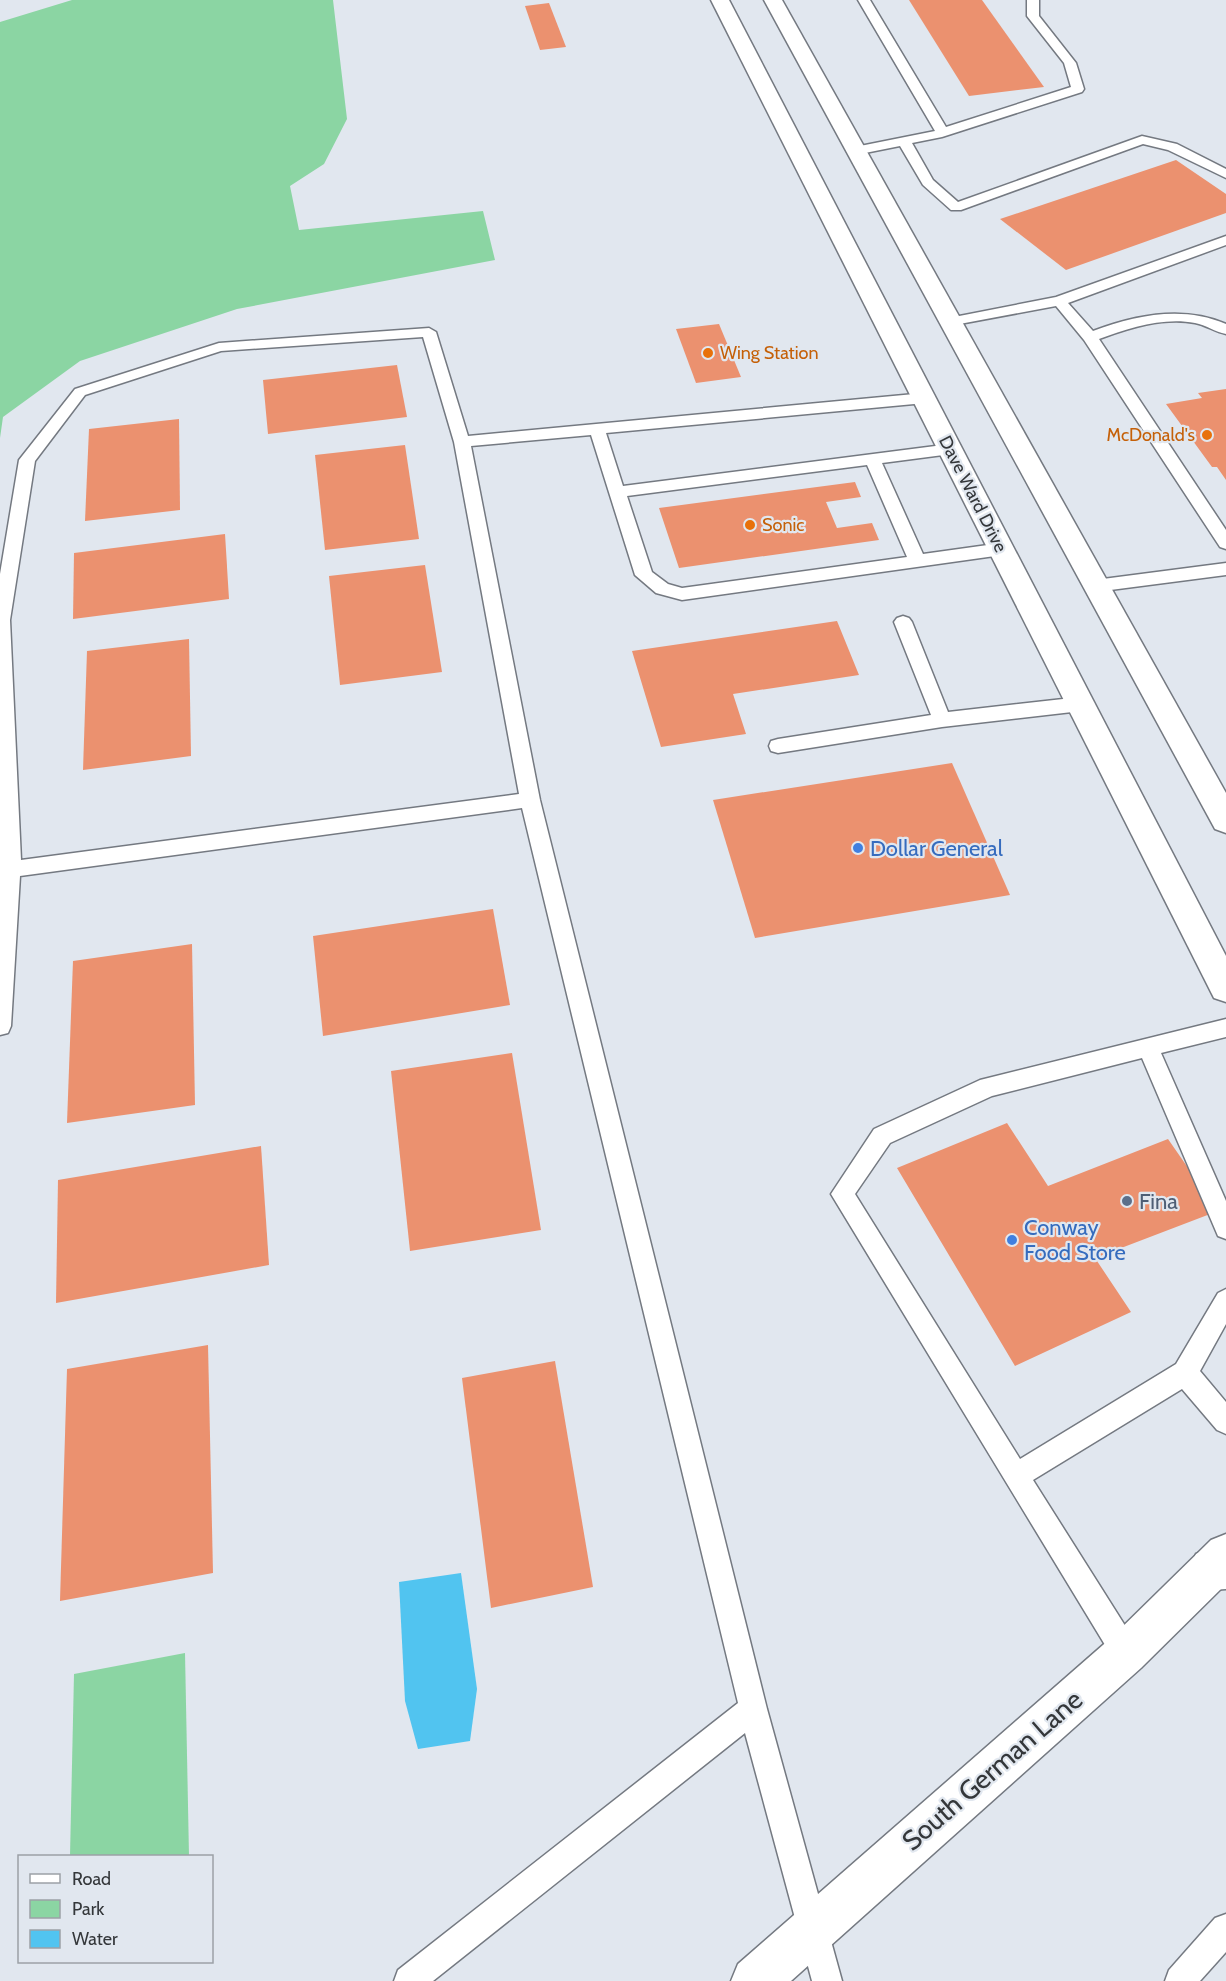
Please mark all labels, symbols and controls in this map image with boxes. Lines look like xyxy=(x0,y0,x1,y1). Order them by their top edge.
place label: Wing Station xyxy=(720,342,818,364)
marker: Wing Station xyxy=(701,346,715,360)
place label: McDonald's xyxy=(1107,424,1195,446)
marker: McDonald's xyxy=(1200,428,1214,442)
street label: Dave Ward Drive xyxy=(934,432,1012,556)
place label: Sonic xyxy=(762,514,804,536)
marker: Sonic xyxy=(743,518,757,532)
place label: Dollar General xyxy=(870,835,1004,862)
marker: Dollar General xyxy=(851,841,865,855)
place label: Fina xyxy=(1139,1188,1178,1215)
marker: Fina xyxy=(1120,1194,1134,1208)
place label: Conway Food Store xyxy=(1024,1214,1126,1266)
marker: Conway Food Store xyxy=(1005,1233,1019,1247)
street label: South German Lane xyxy=(895,1683,1089,1857)
legend xyxy=(18,1855,213,1963)
text: Road xyxy=(72,1868,111,1890)
text: Park xyxy=(72,1898,105,1920)
text: Water xyxy=(72,1928,118,1950)

